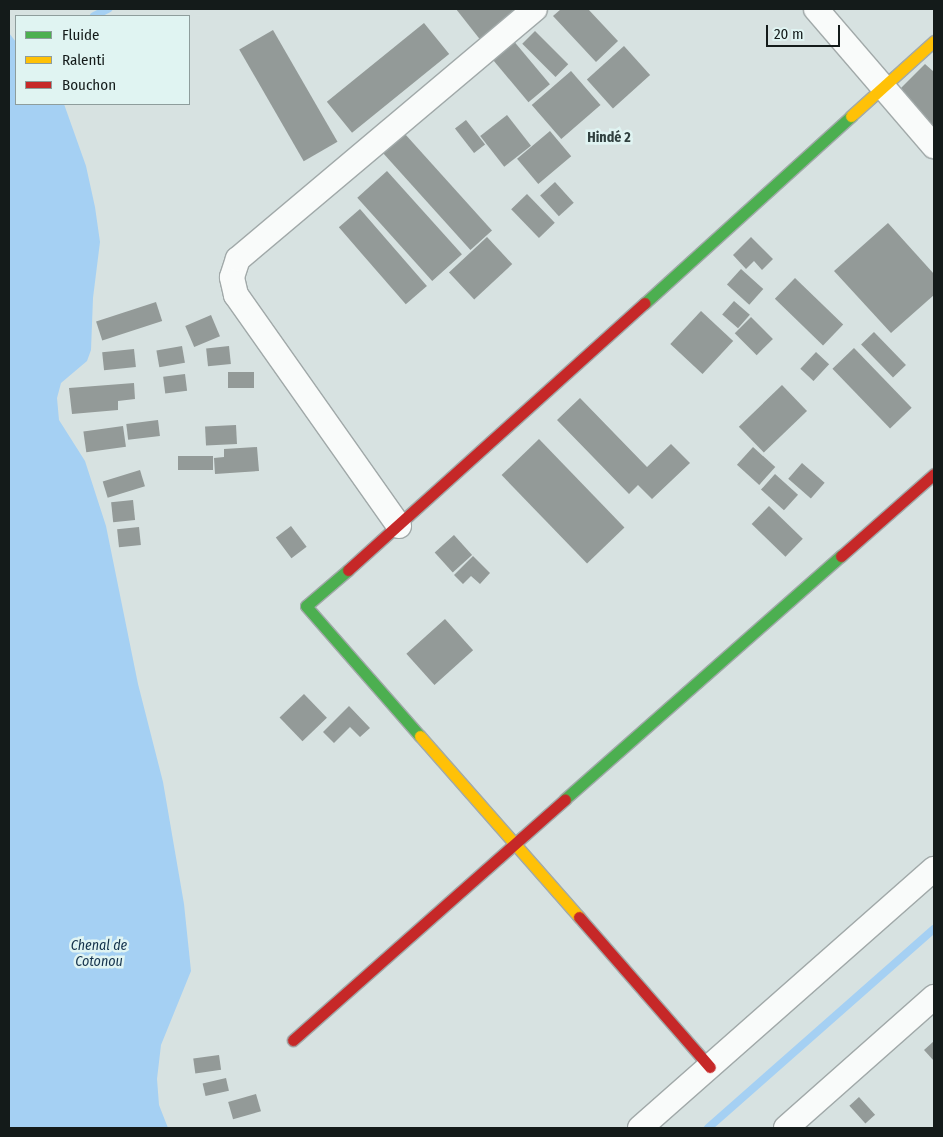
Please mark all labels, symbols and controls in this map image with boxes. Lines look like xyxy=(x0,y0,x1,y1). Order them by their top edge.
legend xyxy=(15,15,190,105)
scale bar xyxy=(768,15,842,47)
text: 20 m xyxy=(774,25,804,43)
text: Fluide xyxy=(62,26,99,44)
text: Ralenti xyxy=(62,51,105,69)
text: Bouchon xyxy=(62,76,116,94)
district label: Hindé 2 xyxy=(587,130,631,146)
water label: Chenal de Cotonou xyxy=(71,938,127,970)

